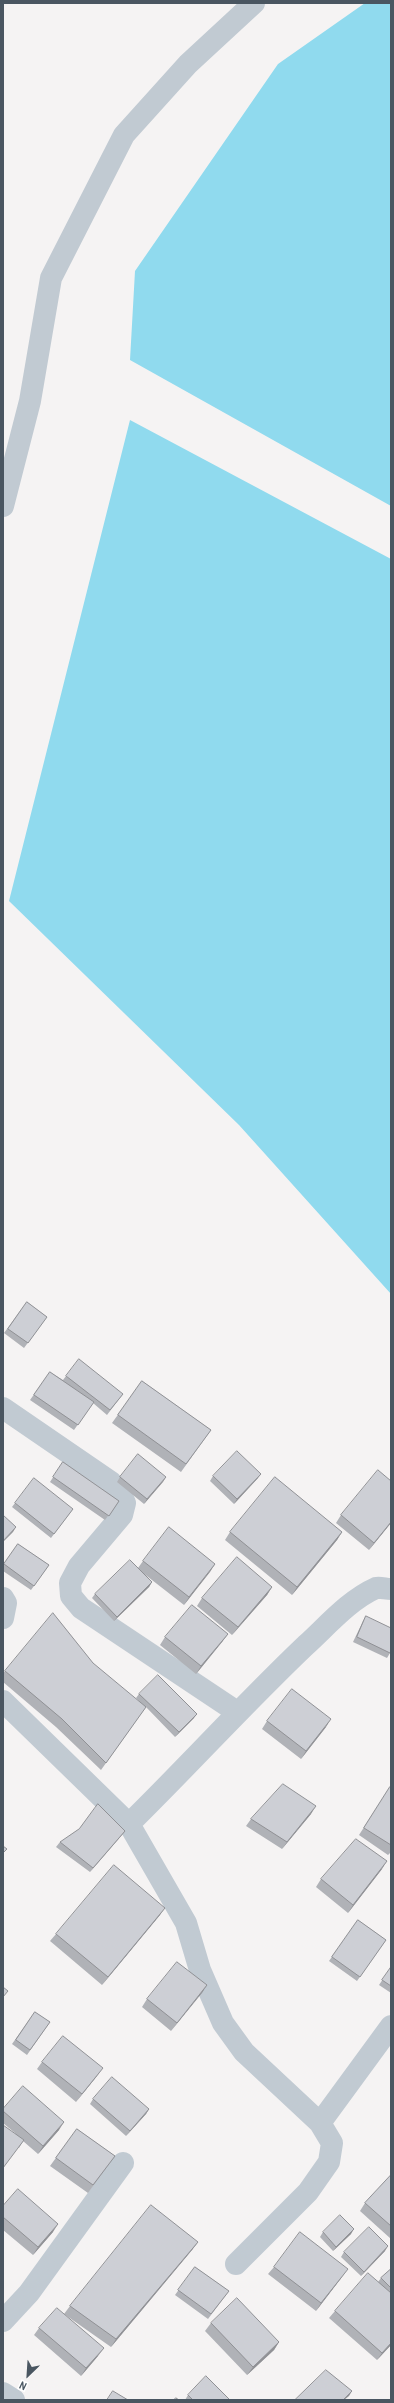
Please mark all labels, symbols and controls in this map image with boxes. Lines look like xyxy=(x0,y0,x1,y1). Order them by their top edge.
north arrow xyxy=(8,2355,48,2395)
text: N xyxy=(17,2378,29,2394)

